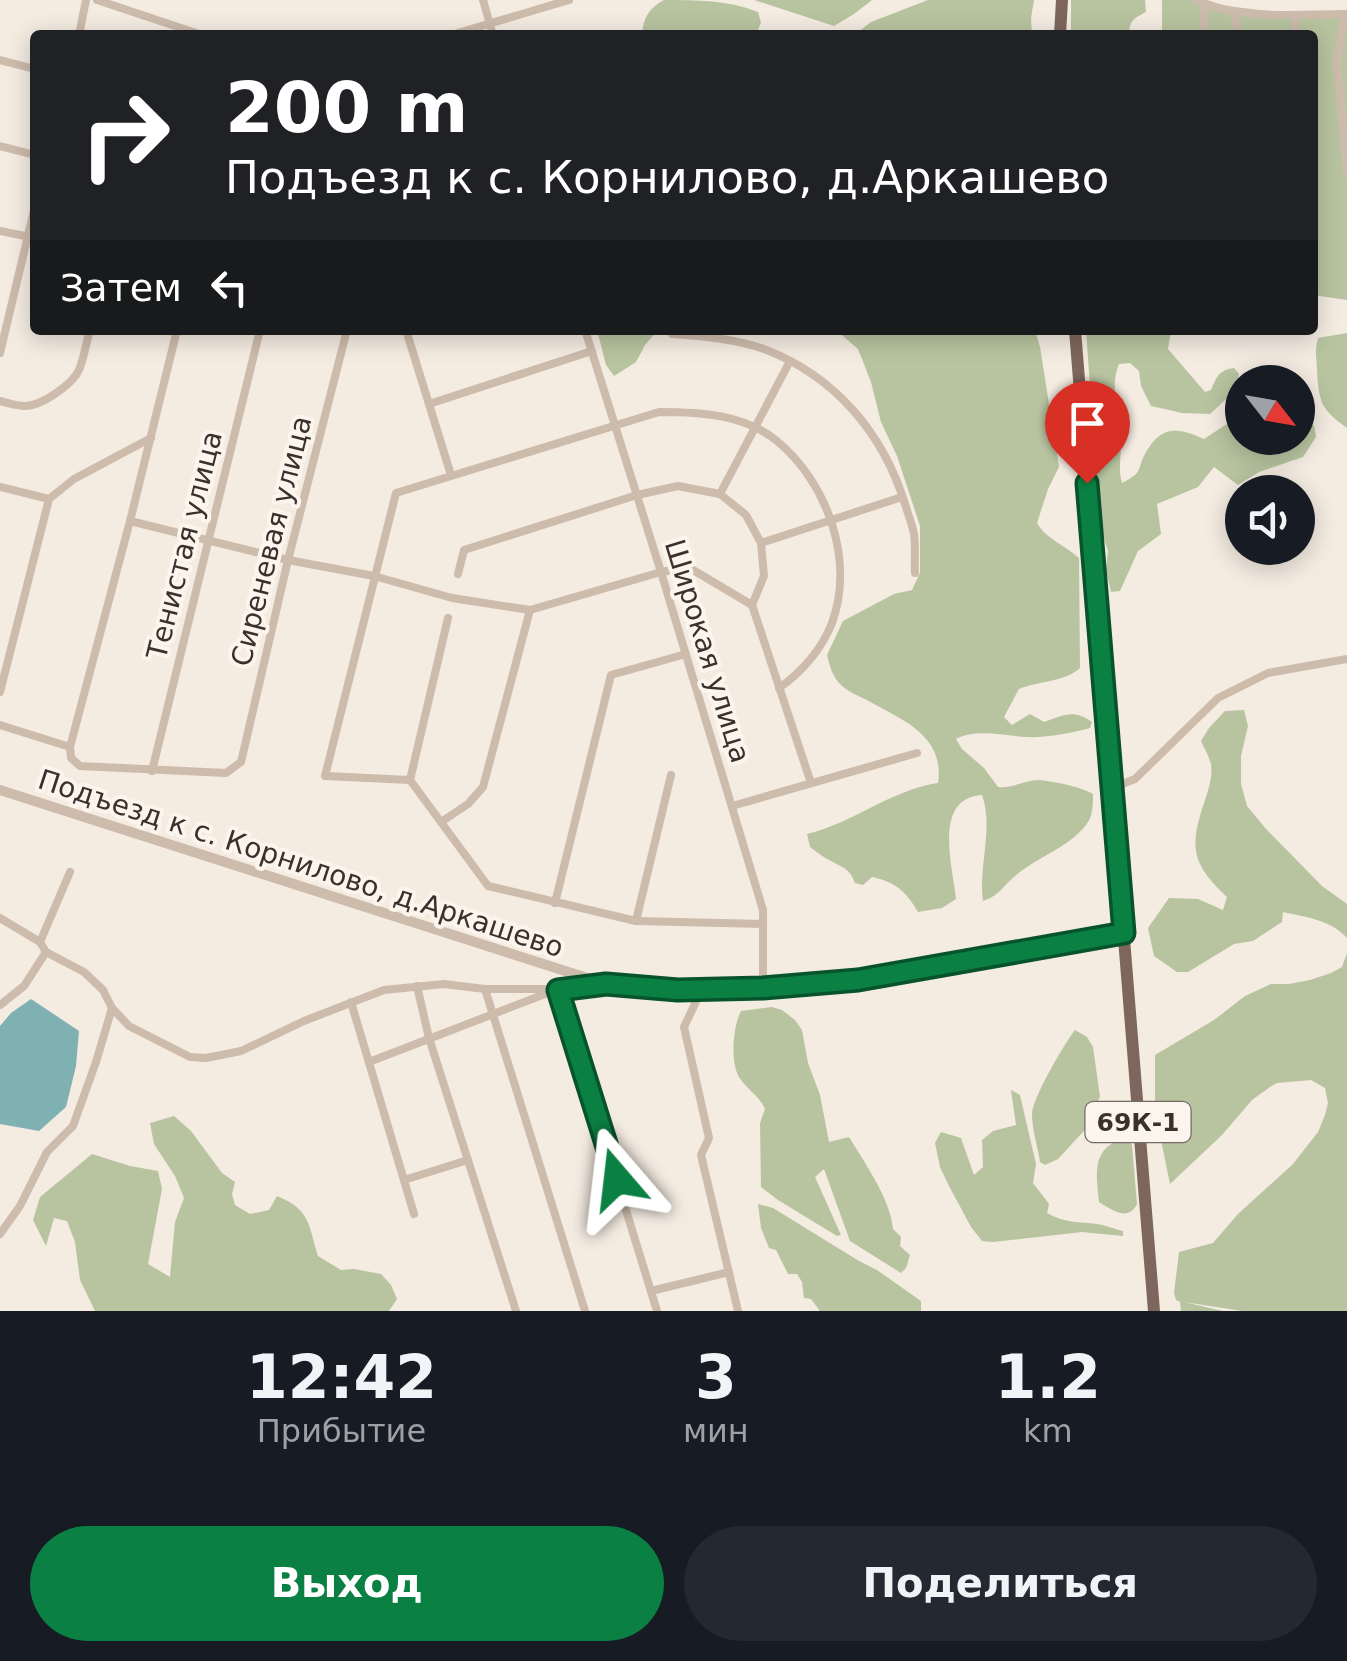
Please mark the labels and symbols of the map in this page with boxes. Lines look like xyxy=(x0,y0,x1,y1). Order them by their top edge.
north arrow xyxy=(1225,365,1315,455)
pin xyxy=(1045,381,1130,484)
street label: Сиреневая улица xyxy=(224,413,319,670)
street label: Тенистая улица xyxy=(140,427,229,664)
street label: Широкая улица xyxy=(658,536,757,767)
street label: Подъезд к с. Корнилово, д.Аркашево xyxy=(34,763,568,964)
road number: 69К-1 xyxy=(1086,1102,1190,1142)
position arrow xyxy=(565,1127,669,1231)

